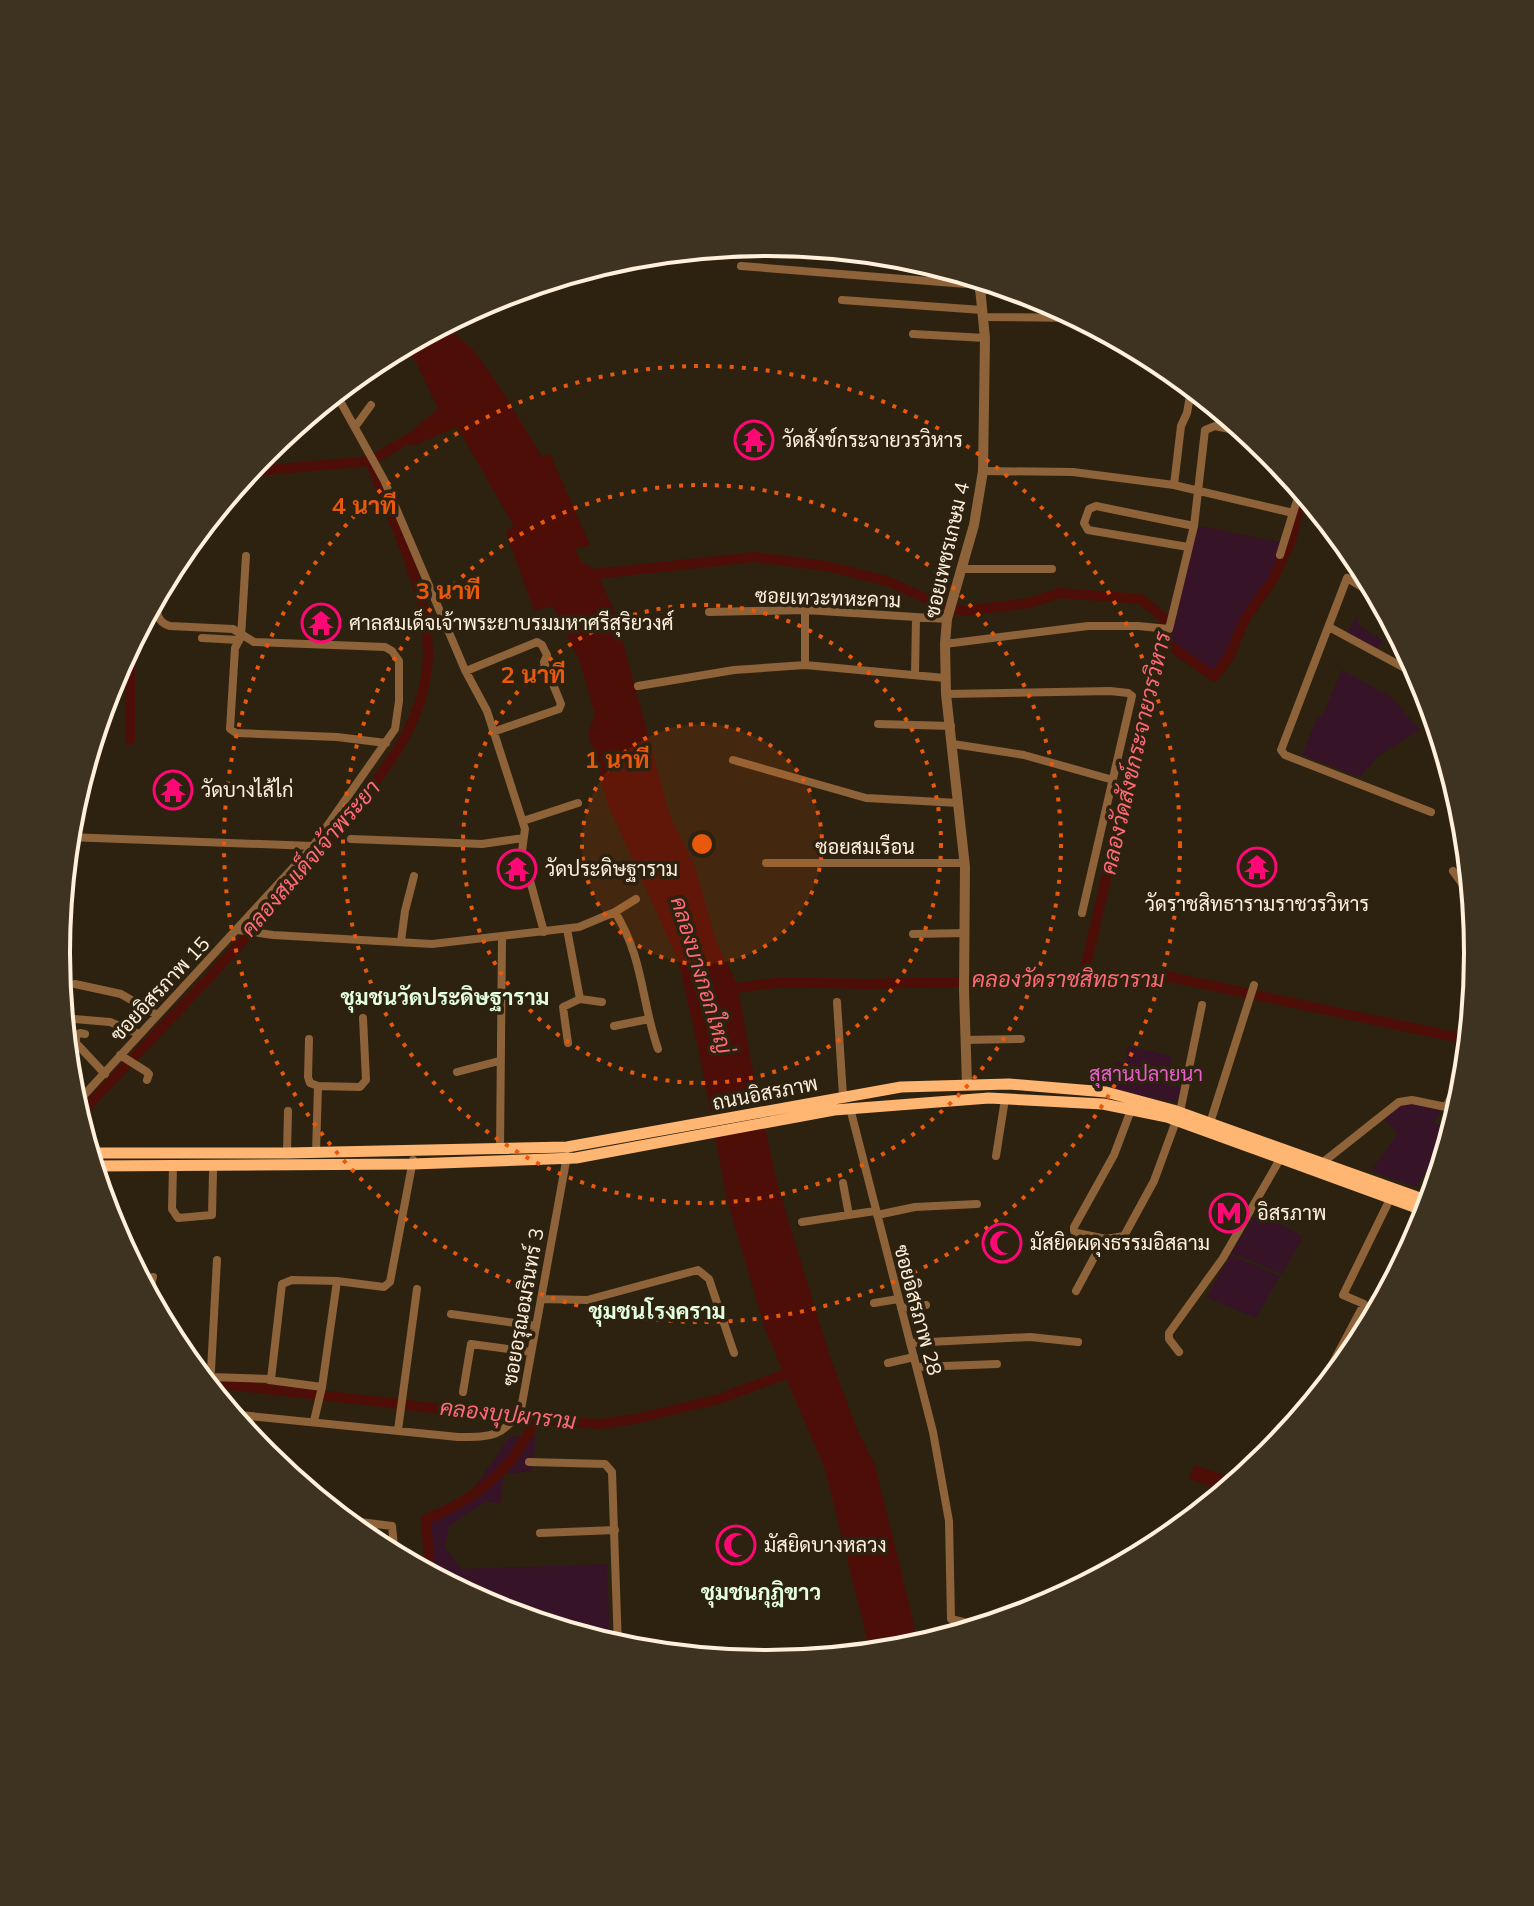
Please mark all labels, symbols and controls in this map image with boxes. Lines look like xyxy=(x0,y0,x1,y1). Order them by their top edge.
temple icon: วัดสังข์กระจายวรวิหาร xyxy=(733,419,775,461)
place label: วัดสังข์กระจายวรวิหาร xyxy=(782,426,963,452)
street label: ซอยเพชรเกษม 4 xyxy=(919,480,974,620)
text: 4 นาที xyxy=(331,490,397,520)
text: 3 นาที xyxy=(415,575,481,605)
street label: ซอยเทวะทหะคาม xyxy=(754,582,902,613)
temple icon: ศาลสมเด็จเจ้าพระยาบรมมหาศรีสุริยวงศ์ xyxy=(300,602,342,644)
place label: ศาลสมเด็จเจ้าพระยาบรมมหาศรีสุริยวงศ์ xyxy=(349,608,674,637)
water label: คลองวัดสังข์กระจายวรวิหาร xyxy=(1093,628,1177,877)
text: 2 นาที xyxy=(500,659,566,689)
text: 1 นาที xyxy=(584,744,650,774)
temple icon: วัดบางไส้ไก่ xyxy=(152,769,194,811)
water label: คลองสมเด็จเจ้าพระยา xyxy=(234,773,386,942)
place label: วัดบางไส้ไก่ xyxy=(201,777,293,802)
centre of rings xyxy=(688,830,716,858)
street label: ซอยสมเรือน xyxy=(815,833,915,859)
temple icon: วัดราชสิทธารามราชวรวิหาร xyxy=(1236,846,1278,888)
temple icon: วัดประดิษฐาราม xyxy=(496,848,538,890)
place label: วัดประดิษฐาราม xyxy=(545,856,678,882)
place label: วัดราชสิทธารามราชวรวิหาร xyxy=(1145,891,1369,916)
water label: คลองบางกอกใหญ่ xyxy=(665,893,739,1058)
street label: ซอยอิสรภาพ 15 xyxy=(105,931,215,1046)
water label: คลองวัดราชสิทธาราม xyxy=(972,965,1165,993)
district label: ชุมชนวัดประดิษฐาราม xyxy=(341,983,549,1013)
park label: สุสานปลายนา xyxy=(1089,1061,1203,1088)
street label: ถนนอิสรภาพ xyxy=(710,1070,820,1115)
metro station icon: อิสรภาพ xyxy=(1208,1192,1250,1234)
place label: อิสรภาพ xyxy=(1257,1200,1326,1225)
mosque icon: มัสยิดผดุงธรรมอิสลาม xyxy=(981,1222,1023,1264)
street label: ซอยอรุณอมรินทร์ 3 xyxy=(495,1226,551,1388)
place label: มัสยิดผดุงธรรมอิสลาม xyxy=(1030,1230,1210,1257)
street label: ซอยอิสรภาพ 28 xyxy=(889,1242,948,1378)
district label: ชุมชนโรงคราม xyxy=(588,1297,726,1327)
water label: คลองบุปผาราม xyxy=(438,1393,578,1437)
mosque icon: มัสยิดบางหลวง xyxy=(715,1524,757,1566)
place label: มัสยิดบางหลวง xyxy=(764,1532,886,1557)
district label: ชุมชนกุฎิขาว xyxy=(701,1578,821,1608)

